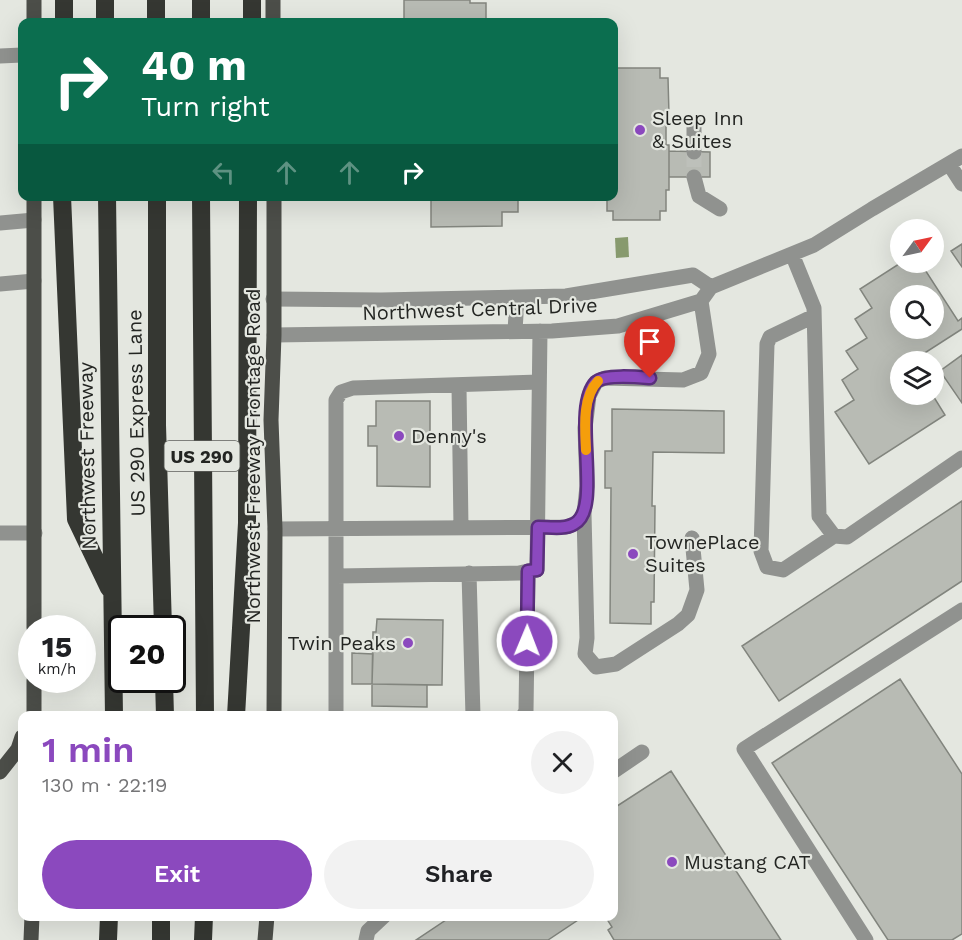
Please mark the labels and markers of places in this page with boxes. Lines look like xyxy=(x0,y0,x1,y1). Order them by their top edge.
place label: Sleep Inn & Suites xyxy=(652,106,744,153)
marker: Sleep Inn & Suites xyxy=(633,123,647,137)
pin xyxy=(624,316,675,378)
place label: Denny's xyxy=(411,424,487,448)
marker: Denny's xyxy=(392,429,406,443)
place label: TownePlace Suites xyxy=(645,530,759,577)
marker: TownePlace Suites xyxy=(626,547,640,561)
place label: Twin Peaks xyxy=(287,631,396,655)
marker: Twin Peaks xyxy=(401,636,415,650)
place label: Mustang CAT xyxy=(684,850,811,874)
marker: Mustang CAT xyxy=(665,855,679,869)

